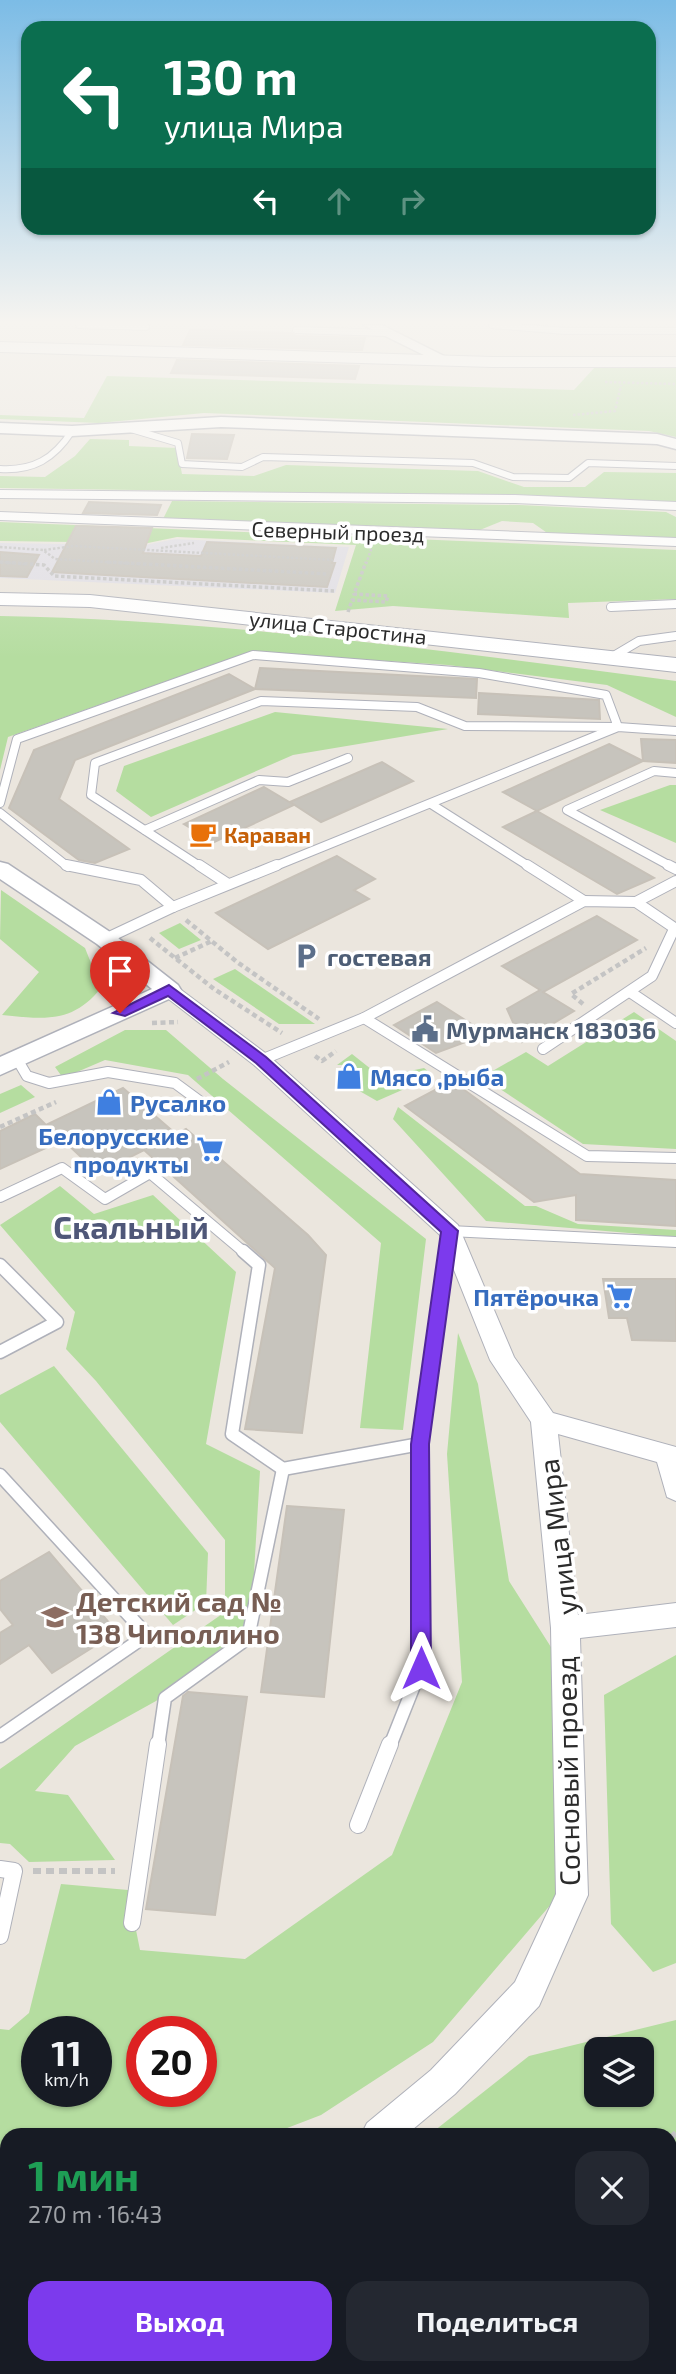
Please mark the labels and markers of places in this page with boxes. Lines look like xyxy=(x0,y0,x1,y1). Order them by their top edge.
cafe icon: Караван xyxy=(188,819,218,849)
place label: Караван xyxy=(224,822,311,847)
pin xyxy=(90,941,150,1013)
parking icon: гостевая xyxy=(291,941,321,971)
place label: гостевая xyxy=(327,942,431,971)
public building icon: Мурманск 183036 xyxy=(410,1014,440,1044)
place label: Мурманск 183036 xyxy=(446,1015,656,1044)
shop icon: Мясо ,рыба xyxy=(334,1061,364,1091)
place label: Мясо ,рыба xyxy=(370,1062,504,1091)
shop icon: Русалко xyxy=(94,1087,124,1117)
place label: Русалко xyxy=(130,1088,226,1117)
place label: Белорусские продукты xyxy=(38,1121,189,1178)
supermarket icon: Белорусские продукты xyxy=(195,1134,225,1164)
supermarket icon: Пятёрочка xyxy=(605,1281,635,1311)
place label: Пятёрочка xyxy=(473,1282,599,1311)
place label: Детский сад № 138 Чиполлино xyxy=(76,1584,282,1650)
school or university icon: Детский сад № 138 Чиполлино xyxy=(40,1602,70,1632)

